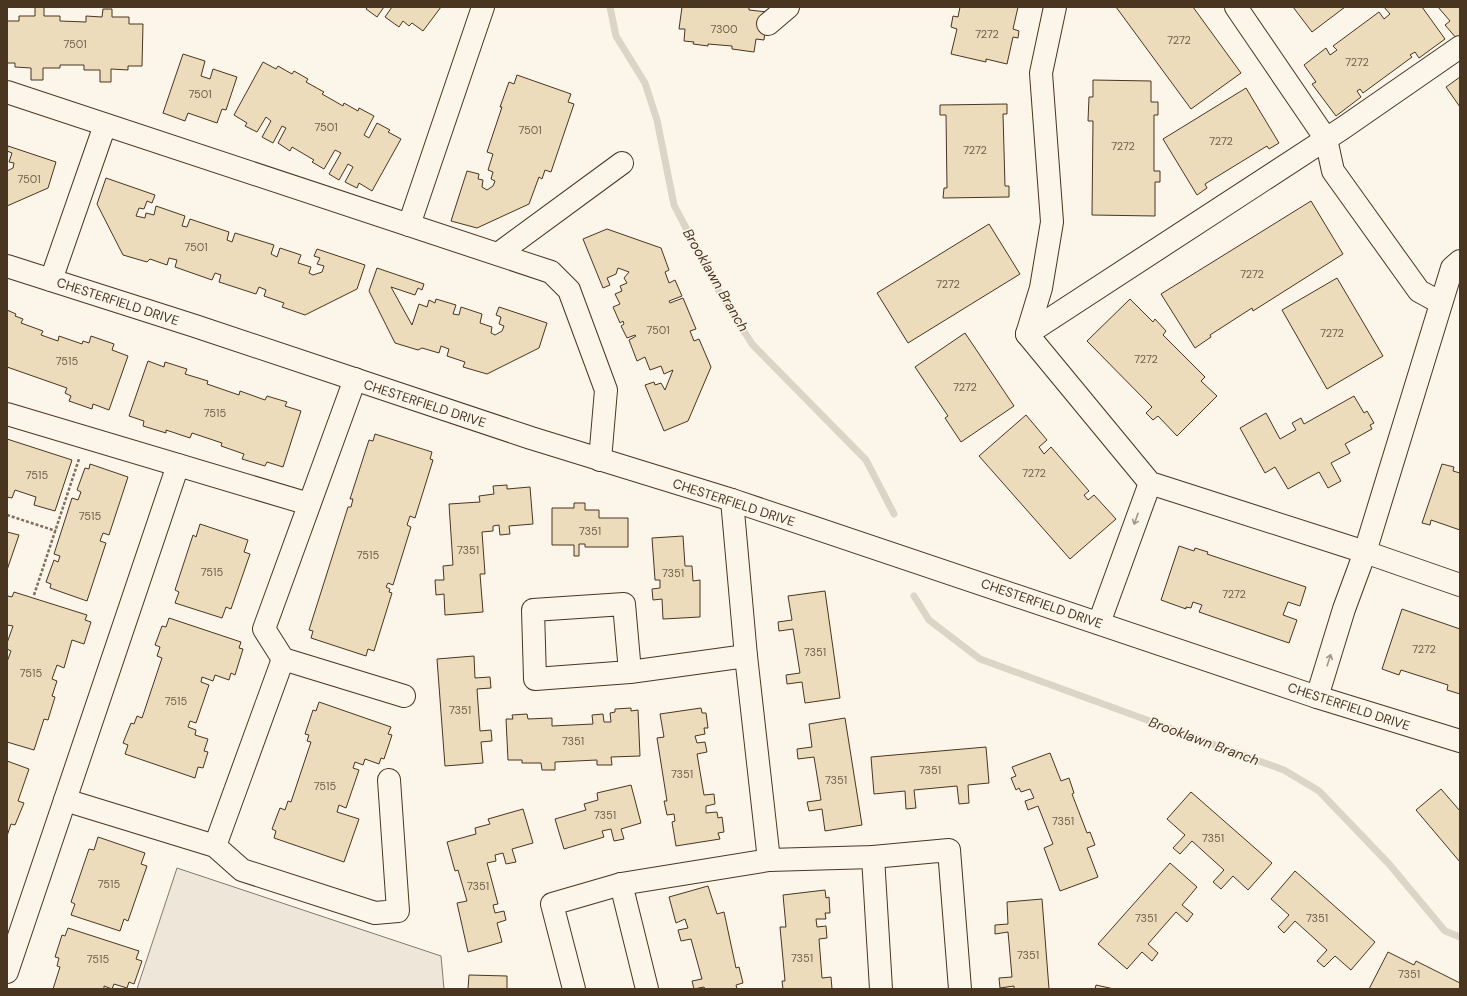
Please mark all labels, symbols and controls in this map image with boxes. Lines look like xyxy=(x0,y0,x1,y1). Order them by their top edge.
house number: 7300 xyxy=(710,22,738,36)
house number: 7272 xyxy=(975,27,999,41)
house number: 7272 xyxy=(1167,33,1191,47)
house number: 7501 xyxy=(63,37,87,51)
house number: 7272 xyxy=(1345,55,1369,69)
house number: 7501 xyxy=(188,87,212,101)
house number: 7501 xyxy=(314,120,338,134)
house number: 7501 xyxy=(518,123,542,137)
house number: 7272 xyxy=(1209,134,1233,148)
house number: 7272 xyxy=(1111,139,1135,153)
house number: 7272 xyxy=(963,143,987,157)
house number: 7501 xyxy=(17,172,41,186)
water label: Brooklawn Branch xyxy=(679,225,753,335)
house number: 7501 xyxy=(184,240,208,254)
house number: 7272 xyxy=(1240,267,1264,281)
street label: CHESTERFIELD DRIVE xyxy=(55,274,181,329)
house number: 7272 xyxy=(936,277,960,291)
house number: 7501 xyxy=(646,323,670,337)
house number: 7272 xyxy=(1320,326,1344,340)
house number: 7272 xyxy=(1134,352,1158,366)
house number: 7515 xyxy=(56,354,78,368)
street label: CHESTERFIELD DRIVE xyxy=(362,376,488,431)
house number: 7272 xyxy=(953,380,977,394)
house number: 7515 xyxy=(204,406,226,420)
house number: 7272 xyxy=(1022,466,1046,480)
house number: 7515 xyxy=(26,468,48,482)
street label: CHESTERFIELD DRIVE xyxy=(671,475,797,530)
house number: 7515 xyxy=(79,509,101,523)
one-way arrow xyxy=(1132,513,1140,525)
house number: 7351 xyxy=(579,524,601,538)
house number: 7351 xyxy=(457,543,479,557)
house number: 7515 xyxy=(357,548,379,562)
house number: 7515 xyxy=(201,565,223,579)
house number: 7351 xyxy=(662,566,684,580)
street label: CHESTERFIELD DRIVE xyxy=(979,575,1105,632)
house number: 7272 xyxy=(1222,587,1246,601)
house number: 7272 xyxy=(1412,642,1436,656)
house number: 7351 xyxy=(804,645,826,659)
one-way arrow xyxy=(1326,653,1333,666)
house number: 7515 xyxy=(20,666,42,680)
street label: CHESTERFIELD DRIVE xyxy=(1286,679,1412,734)
house number: 7515 xyxy=(165,694,187,708)
house number: 7351 xyxy=(449,703,471,717)
water label: Brooklawn Branch xyxy=(1146,713,1262,769)
house number: 7351 xyxy=(562,734,584,748)
house number: 7351 xyxy=(919,763,941,777)
house number: 7351 xyxy=(671,767,693,781)
house number: 7351 xyxy=(825,773,847,787)
house number: 7515 xyxy=(314,779,336,793)
house number: 7351 xyxy=(594,808,616,822)
house number: 7351 xyxy=(1052,814,1074,828)
house number: 7351 xyxy=(1202,831,1224,845)
house number: 7515 xyxy=(98,877,120,891)
house number: 7351 xyxy=(467,879,489,893)
house number: 7351 xyxy=(1135,911,1157,925)
house number: 7351 xyxy=(1306,911,1328,925)
house number: 7351 xyxy=(1017,948,1039,962)
house number: 7351 xyxy=(791,951,813,965)
house number: 7515 xyxy=(87,952,109,966)
house number: 7351 xyxy=(1398,967,1420,981)

